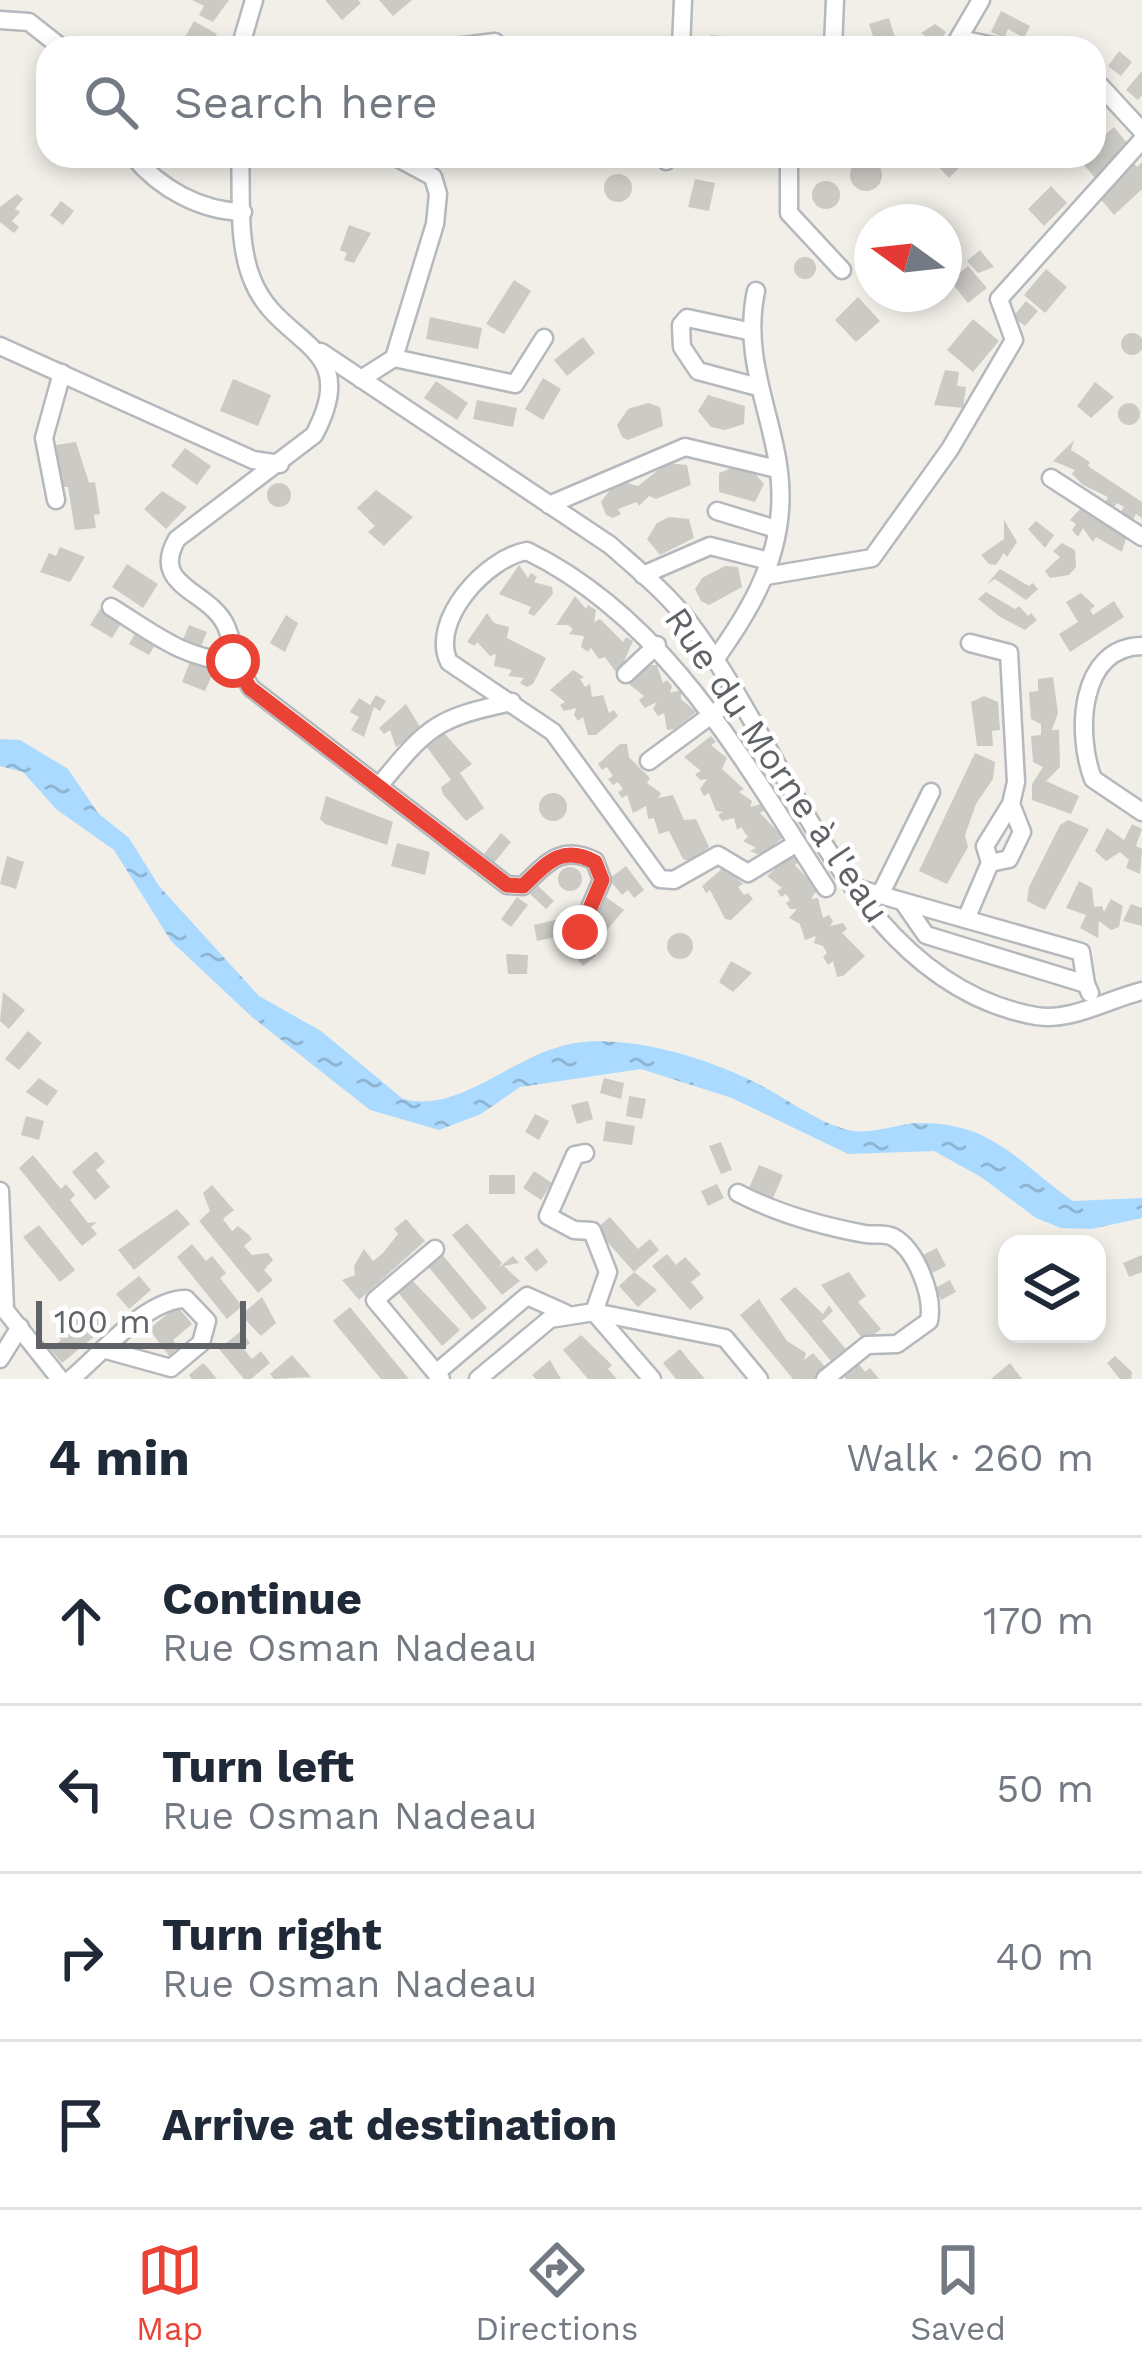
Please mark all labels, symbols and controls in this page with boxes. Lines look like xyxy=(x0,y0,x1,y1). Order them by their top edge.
search box xyxy=(36,36,1106,168)
icon: search xyxy=(78,69,144,135)
text: Search here xyxy=(174,76,438,129)
north arrow xyxy=(854,204,962,312)
street label: Rue du Morne à l'eau xyxy=(656,599,898,931)
route start xyxy=(206,634,260,688)
route end xyxy=(553,905,607,959)
map controls xyxy=(998,1235,1106,1343)
button: layers xyxy=(998,1235,1106,1343)
scale bar xyxy=(36,1295,246,1348)
text: 100 m xyxy=(54,1302,151,1341)
text: 4 min xyxy=(48,1428,190,1487)
text: Walk · 260 m xyxy=(846,1435,1094,1480)
text: Continue xyxy=(162,1572,362,1625)
icon: ahead xyxy=(48,1588,114,1654)
text: 170 m xyxy=(983,1598,1094,1643)
text: Rue Osman Nadeau xyxy=(162,1625,537,1670)
text: Turn left xyxy=(162,1740,354,1793)
icon: left xyxy=(48,1756,114,1822)
text: 50 m xyxy=(997,1766,1094,1811)
text: Rue Osman Nadeau xyxy=(162,1793,537,1838)
text: Turn right xyxy=(162,1908,382,1961)
icon: right xyxy=(48,1924,114,1990)
text: 40 m xyxy=(995,1934,1094,1979)
text: Rue Osman Nadeau xyxy=(162,1961,537,2006)
icon: arrive xyxy=(48,2092,114,2158)
text: Arrive at destination xyxy=(162,2098,617,2151)
tab: Map xyxy=(136,2237,203,2348)
tab: Directions xyxy=(475,2237,638,2348)
tab: Saved xyxy=(910,2237,1006,2348)

